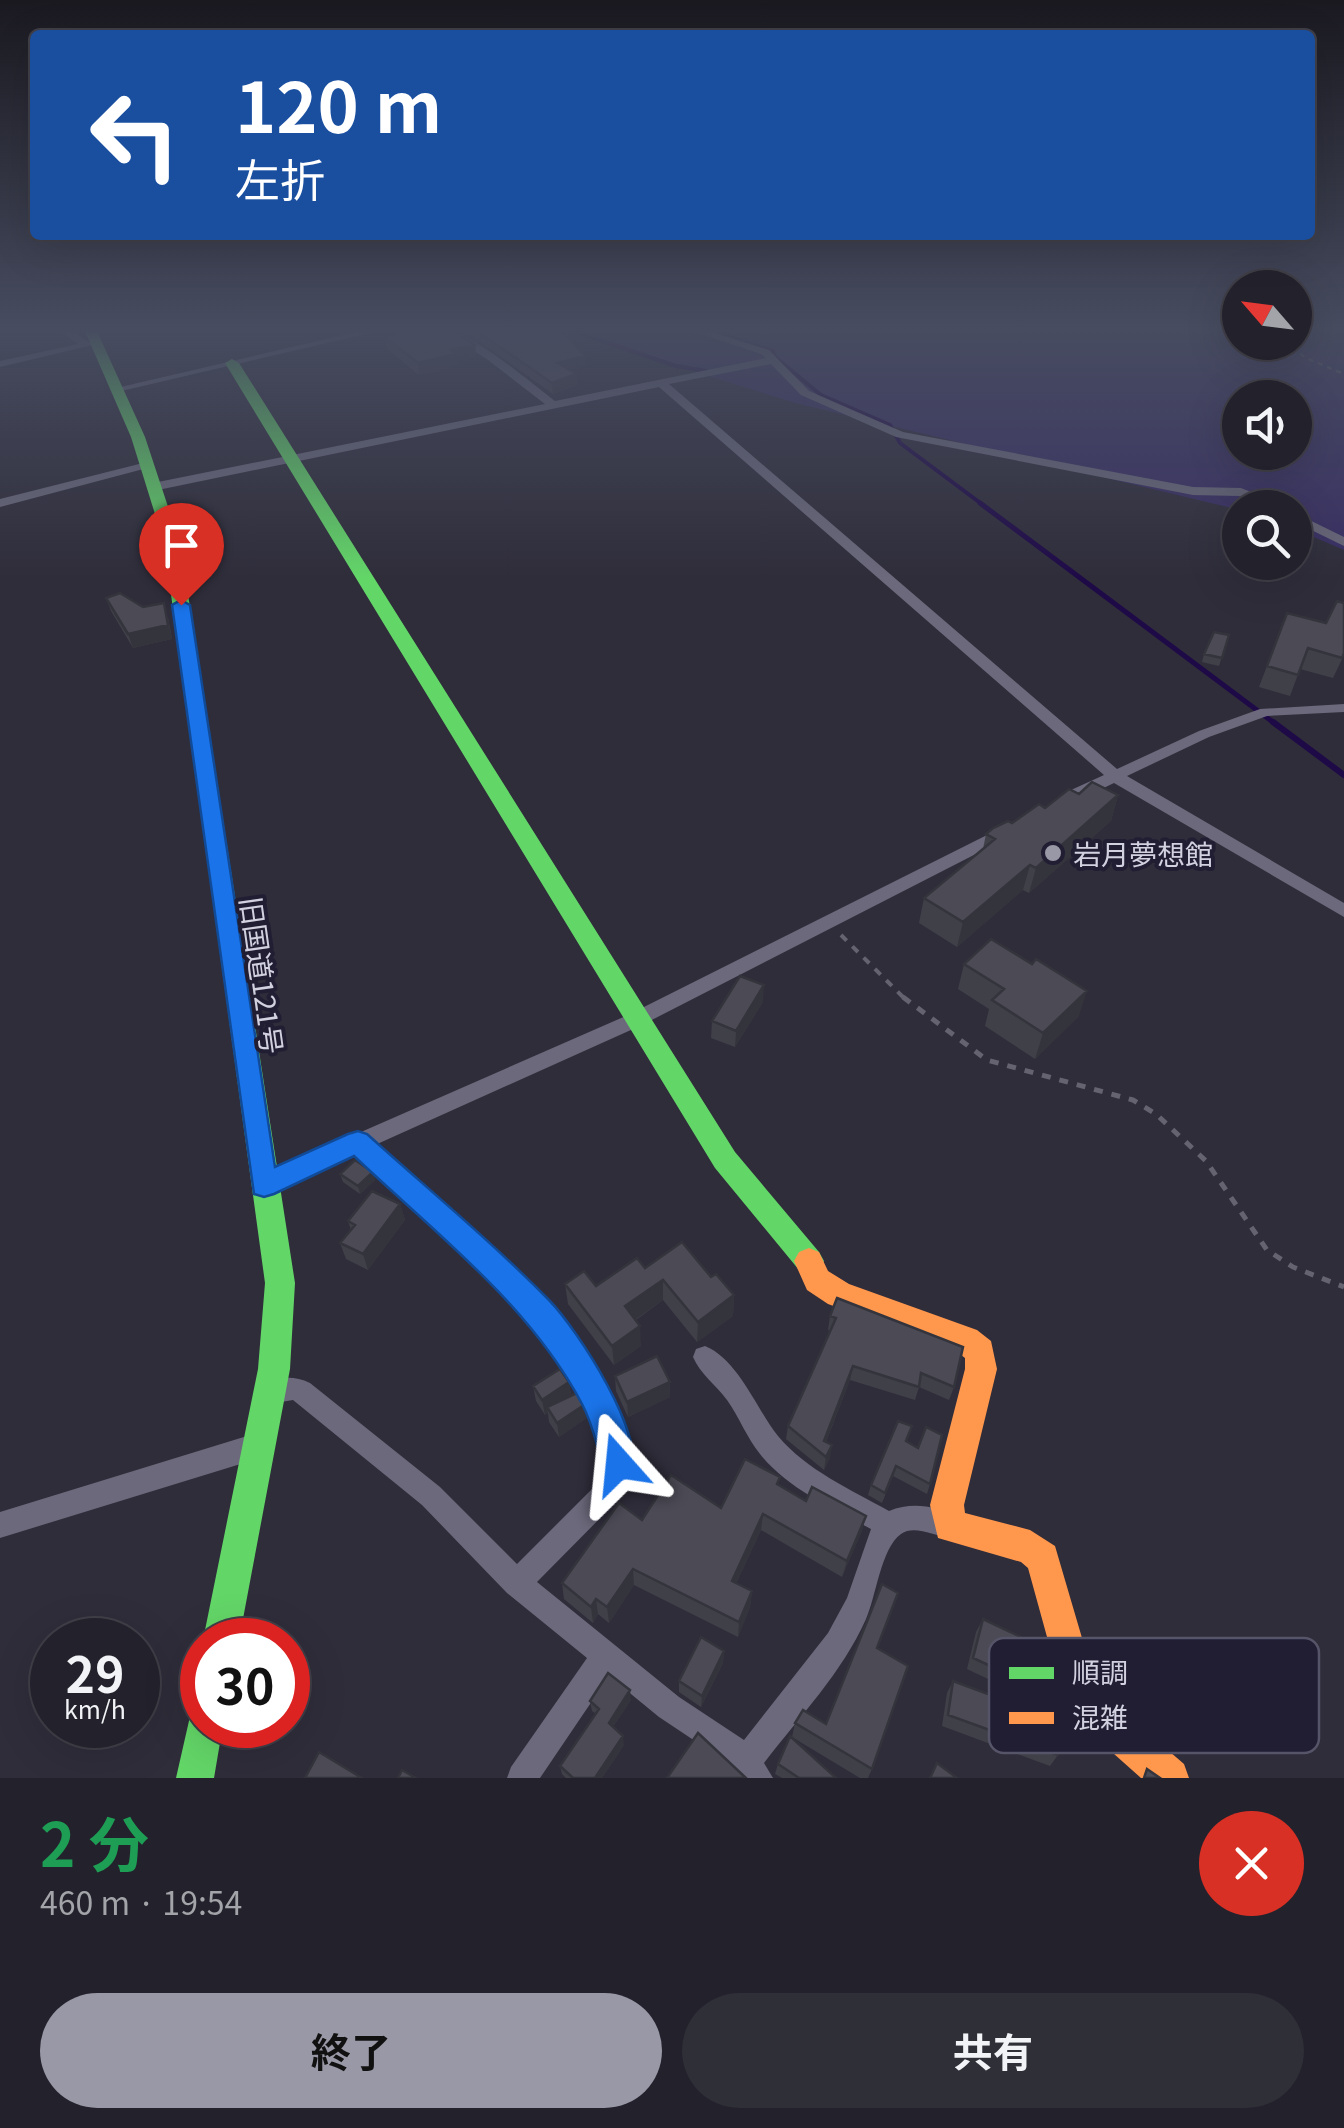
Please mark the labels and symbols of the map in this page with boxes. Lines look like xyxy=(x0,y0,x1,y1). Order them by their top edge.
north arrow xyxy=(1222,270,1312,360)
pin xyxy=(139,503,224,606)
place label: 岩月夢想館 xyxy=(1073,833,1213,873)
marker: 岩月夢想館 xyxy=(1042,842,1064,864)
street label: 旧国道121号 xyxy=(232,894,294,1056)
position arrow xyxy=(567,1412,671,1516)
speed limit sign: 30 xyxy=(180,1618,310,1748)
legend xyxy=(989,1638,1319,1753)
text: 順調 xyxy=(1072,1651,1128,1691)
text: 混雑 xyxy=(1072,1696,1128,1736)

